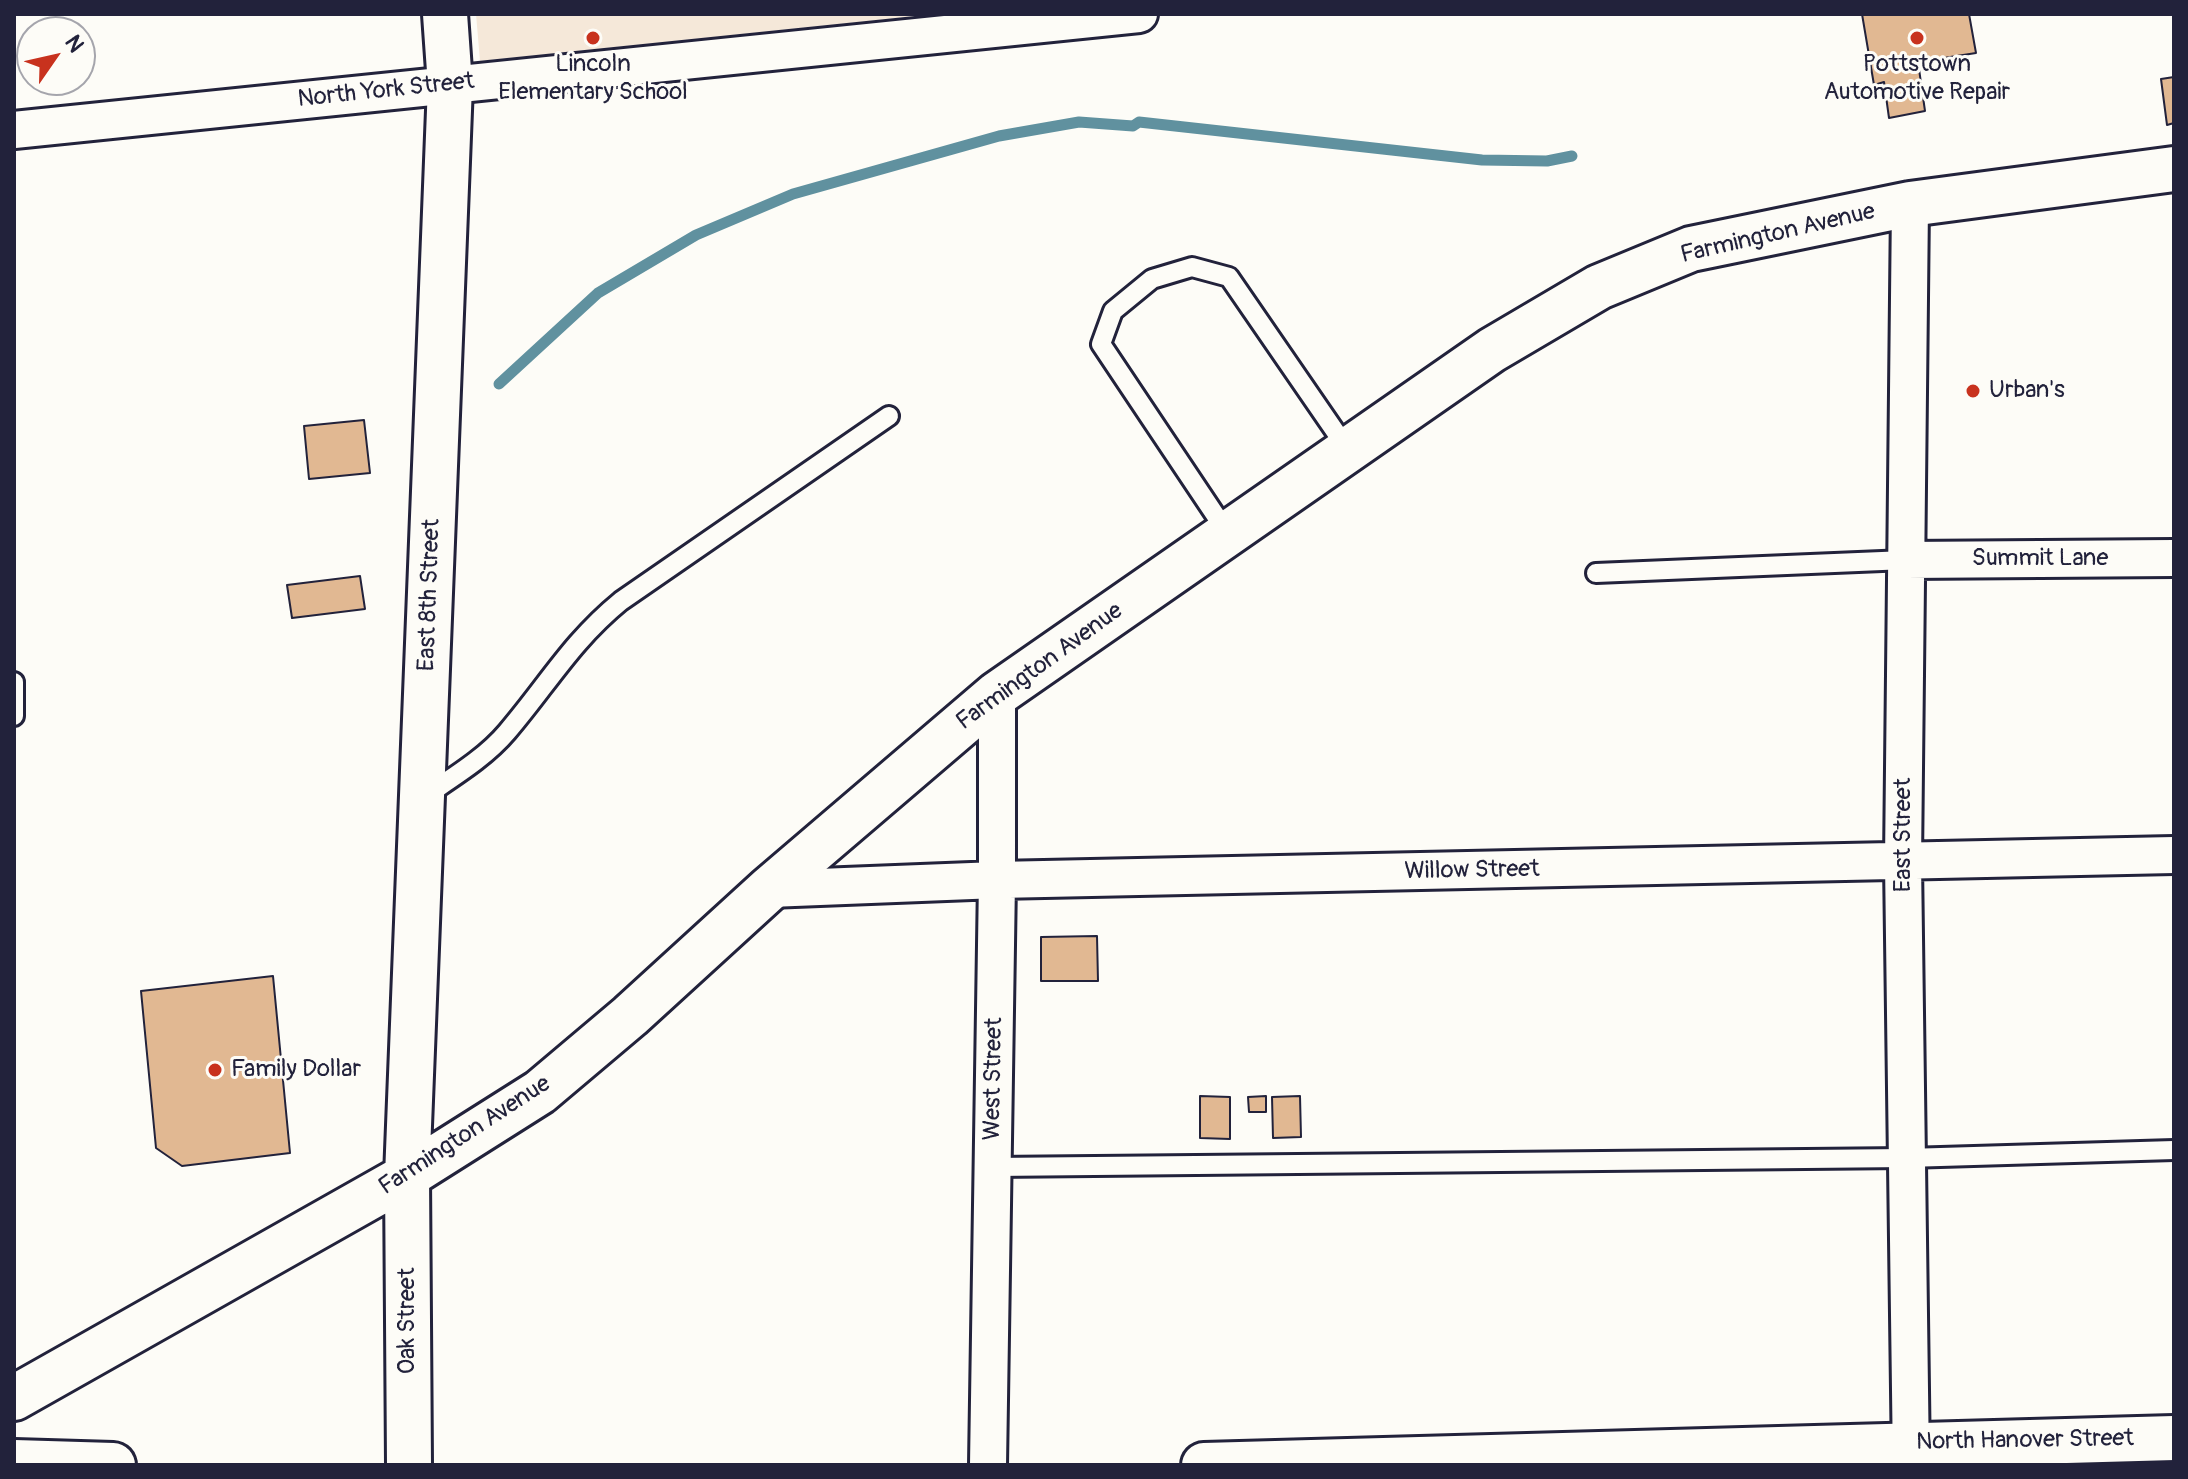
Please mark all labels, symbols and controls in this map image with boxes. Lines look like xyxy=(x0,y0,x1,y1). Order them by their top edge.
north arrow xyxy=(16,16,96,96)
marker: Lincoln Elementary School xyxy=(584,29,602,47)
marker: Pottstown Automotive Repair xyxy=(1908,29,1926,47)
text: N xyxy=(58,30,90,58)
place label: Lincoln Elementary School xyxy=(498,51,688,107)
place label: Pottstown Automotive Repair xyxy=(1824,51,2010,107)
street label: North York Street xyxy=(296,67,476,115)
street label: Farmington Avenue xyxy=(1678,198,1878,270)
place label: Urban's xyxy=(1989,377,2065,405)
marker: Urban's xyxy=(1964,382,1982,400)
street label: East 8th Street xyxy=(413,518,447,672)
street label: Summit Lane xyxy=(1972,545,2108,573)
street label: Farmington Avenue xyxy=(951,597,1129,737)
street label: East Street xyxy=(1890,778,1918,892)
street label: Willow Street xyxy=(1404,855,1540,887)
street label: West Street xyxy=(979,1017,1009,1141)
place label: Family Dollar xyxy=(231,1056,361,1084)
marker: Family Dollar xyxy=(206,1061,224,1079)
street label: Farmington Avenue xyxy=(374,1070,556,1202)
street label: Oak Street xyxy=(394,1268,422,1374)
street label: North Hanover Street xyxy=(1916,1425,2134,1457)

